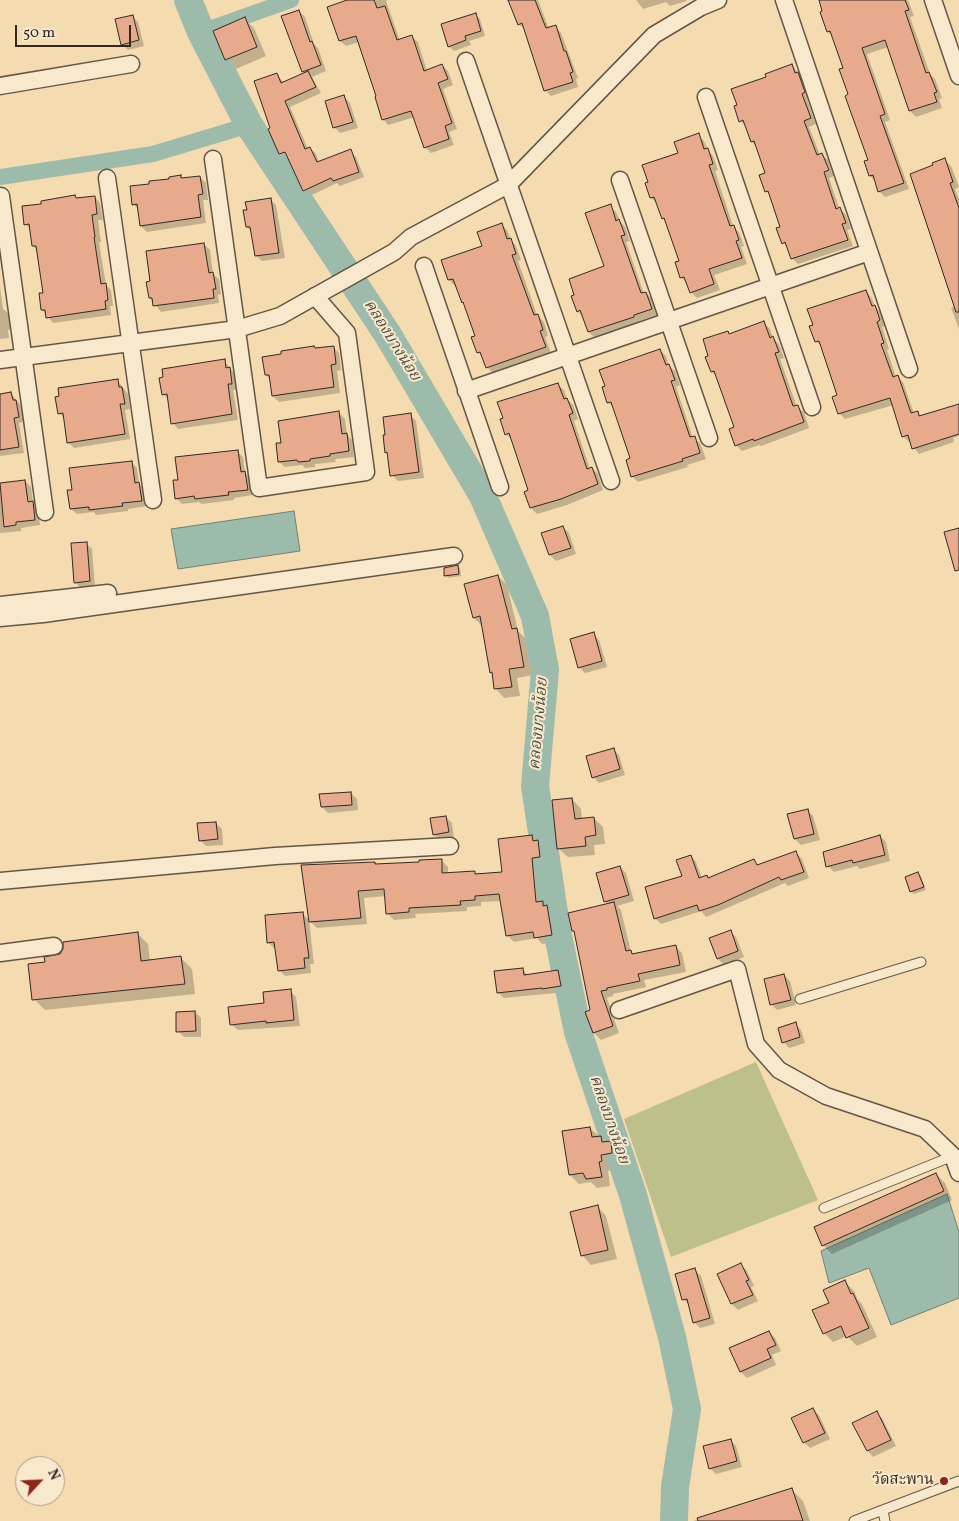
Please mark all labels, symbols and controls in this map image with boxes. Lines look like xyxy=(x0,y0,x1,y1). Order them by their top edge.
scale bar xyxy=(18,15,134,47)
text: 50 m xyxy=(23,23,55,44)
water label: คลองบางน้อย xyxy=(358,297,424,385)
water label: คลองบางน้อย xyxy=(526,677,554,771)
water label: คลองบางน้อย xyxy=(584,1073,632,1167)
north arrow xyxy=(15,1456,65,1506)
text: N xyxy=(42,1466,64,1483)
place label: วัดสะพาน xyxy=(872,1472,934,1490)
marker: วัดสะพาน xyxy=(938,1475,950,1487)

